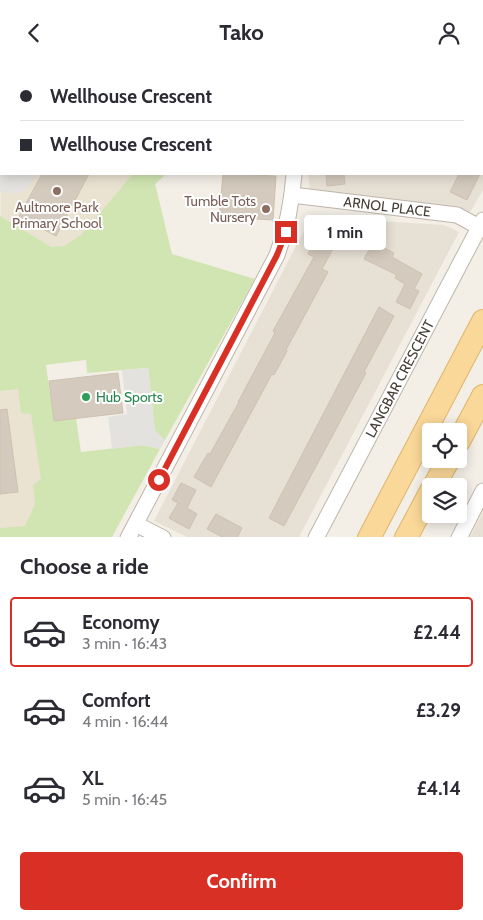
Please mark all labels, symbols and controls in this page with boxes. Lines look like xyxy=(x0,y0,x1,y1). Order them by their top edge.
icon: back xyxy=(20,19,48,47)
text: Tako xyxy=(219,19,264,46)
icon: person xyxy=(435,19,463,47)
text: Wellhouse Crescent xyxy=(50,85,212,108)
text: Wellhouse Crescent xyxy=(50,133,212,156)
marker: Aultmore Park Primary School xyxy=(51,185,63,197)
place label: Tumble Tots Nursery xyxy=(184,192,256,226)
street label: ARNOL PLACE xyxy=(343,192,432,221)
place label: Aultmore Park Primary School xyxy=(12,198,103,232)
marker: Tumble Tots Nursery xyxy=(260,203,272,215)
callout: 1 min xyxy=(304,215,386,249)
route end xyxy=(275,221,297,243)
text: 1 min xyxy=(327,223,363,242)
street label: LANGBAR CRESCENT xyxy=(361,316,438,440)
place label: Hub Sports xyxy=(96,388,163,406)
marker: Hub Sports xyxy=(80,391,92,403)
map controls xyxy=(422,423,467,523)
button: locate xyxy=(422,423,467,468)
route start xyxy=(148,469,170,491)
button: layers xyxy=(422,478,467,523)
text: Choose a ride xyxy=(20,553,149,580)
icon: car xyxy=(22,610,67,655)
text: Economy xyxy=(82,611,160,634)
text: £2.44 xyxy=(413,621,461,644)
text: 3 min · 16:43 xyxy=(82,634,167,653)
icon: car xyxy=(22,688,67,733)
text: Comfort xyxy=(82,689,151,712)
text: £3.29 xyxy=(416,699,461,722)
text: 4 min · 16:44 xyxy=(82,712,168,731)
icon: car xyxy=(22,766,67,811)
text: XL xyxy=(82,767,103,790)
text: £4.14 xyxy=(417,777,461,800)
text: 5 min · 16:45 xyxy=(82,790,167,809)
button: Confirm xyxy=(20,852,463,910)

